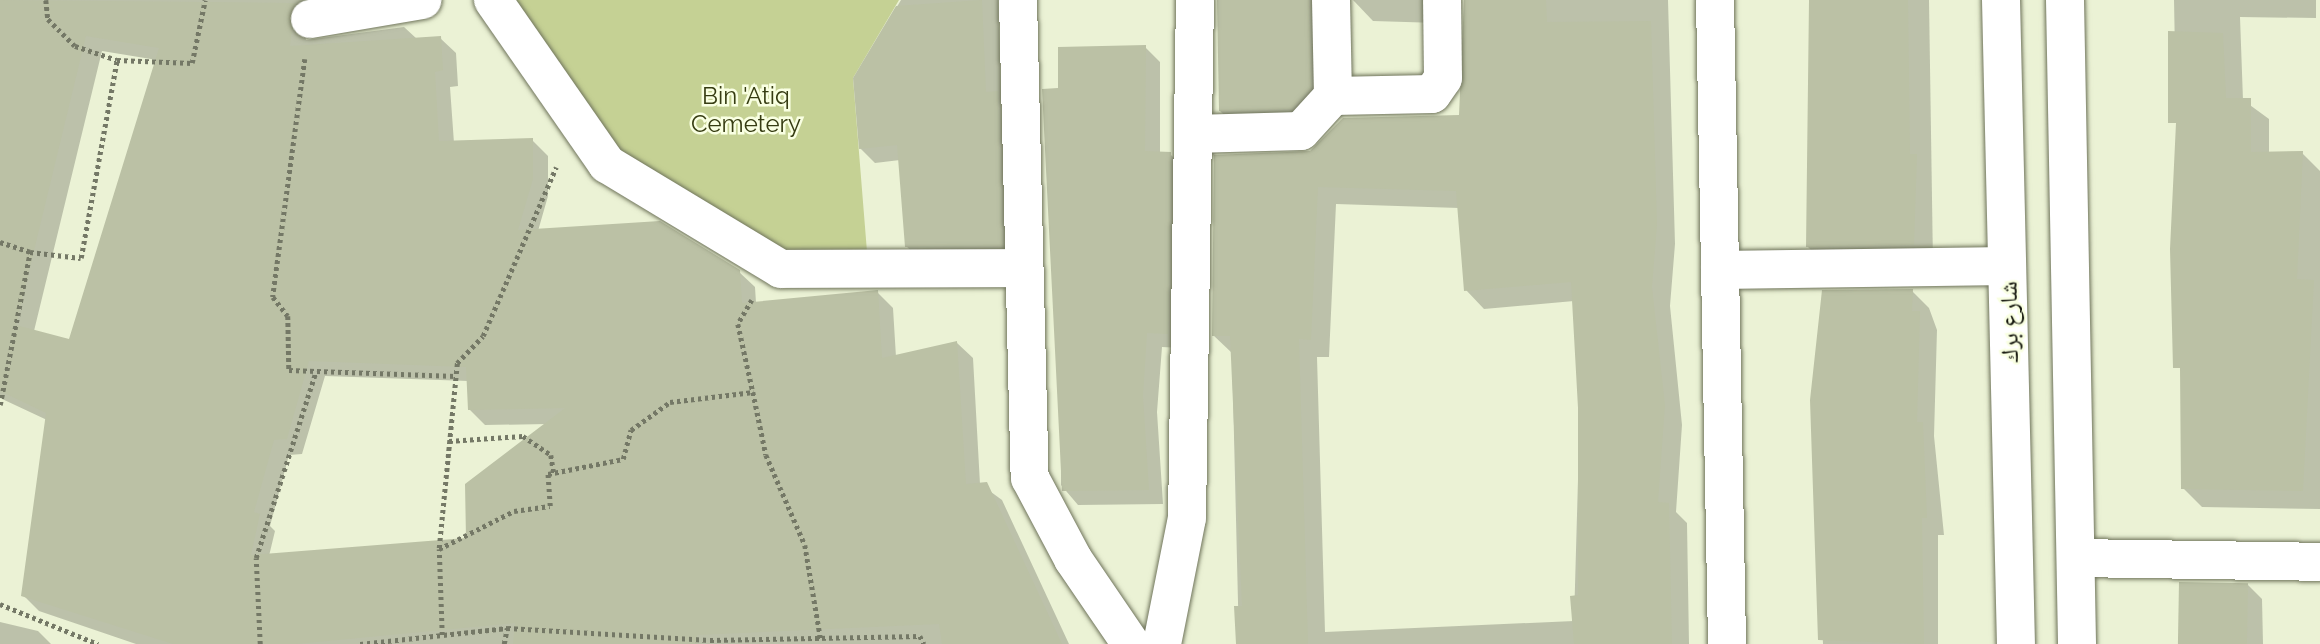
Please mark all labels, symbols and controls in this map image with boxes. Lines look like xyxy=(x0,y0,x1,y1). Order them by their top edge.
park label: Bin 'Atiq Cemetery xyxy=(691,82,801,138)
street label: شارع برك xyxy=(1994,281,2024,363)

